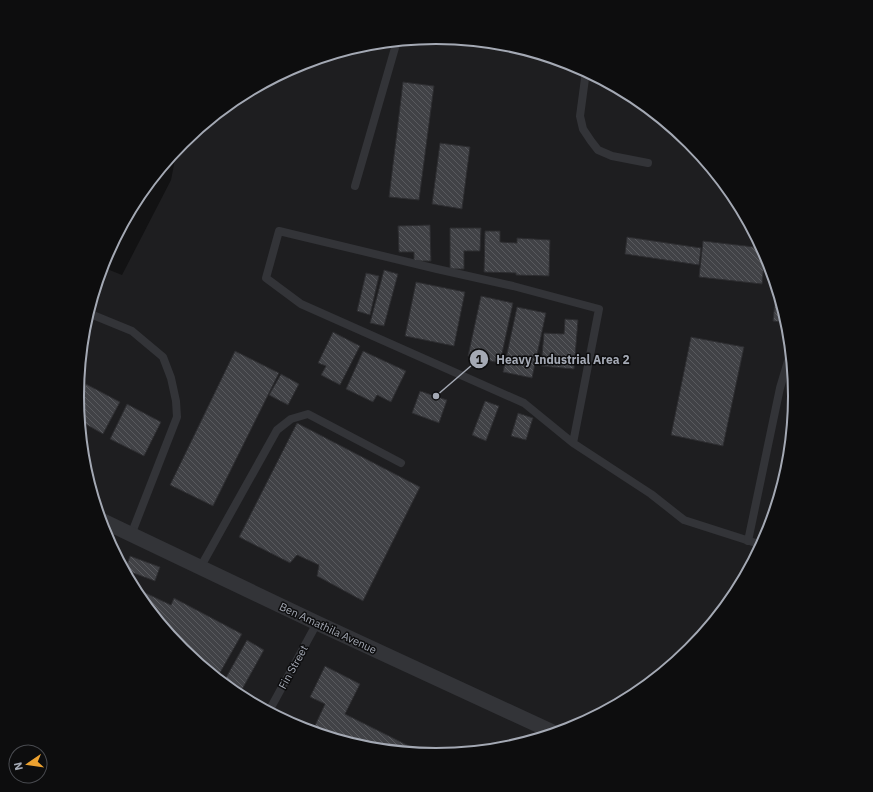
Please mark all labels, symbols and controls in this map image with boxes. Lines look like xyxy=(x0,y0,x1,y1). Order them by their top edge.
callout: Heavy Industrial Area 2 xyxy=(469,347,638,371)
text: 1 xyxy=(475,352,483,367)
text: Heavy Industrial Area 2 xyxy=(496,352,630,367)
street label: Ben Amathila Avenue xyxy=(277,599,379,657)
street label: Fin Street xyxy=(275,643,311,691)
north arrow xyxy=(8,744,48,784)
text: N xyxy=(11,761,26,772)

